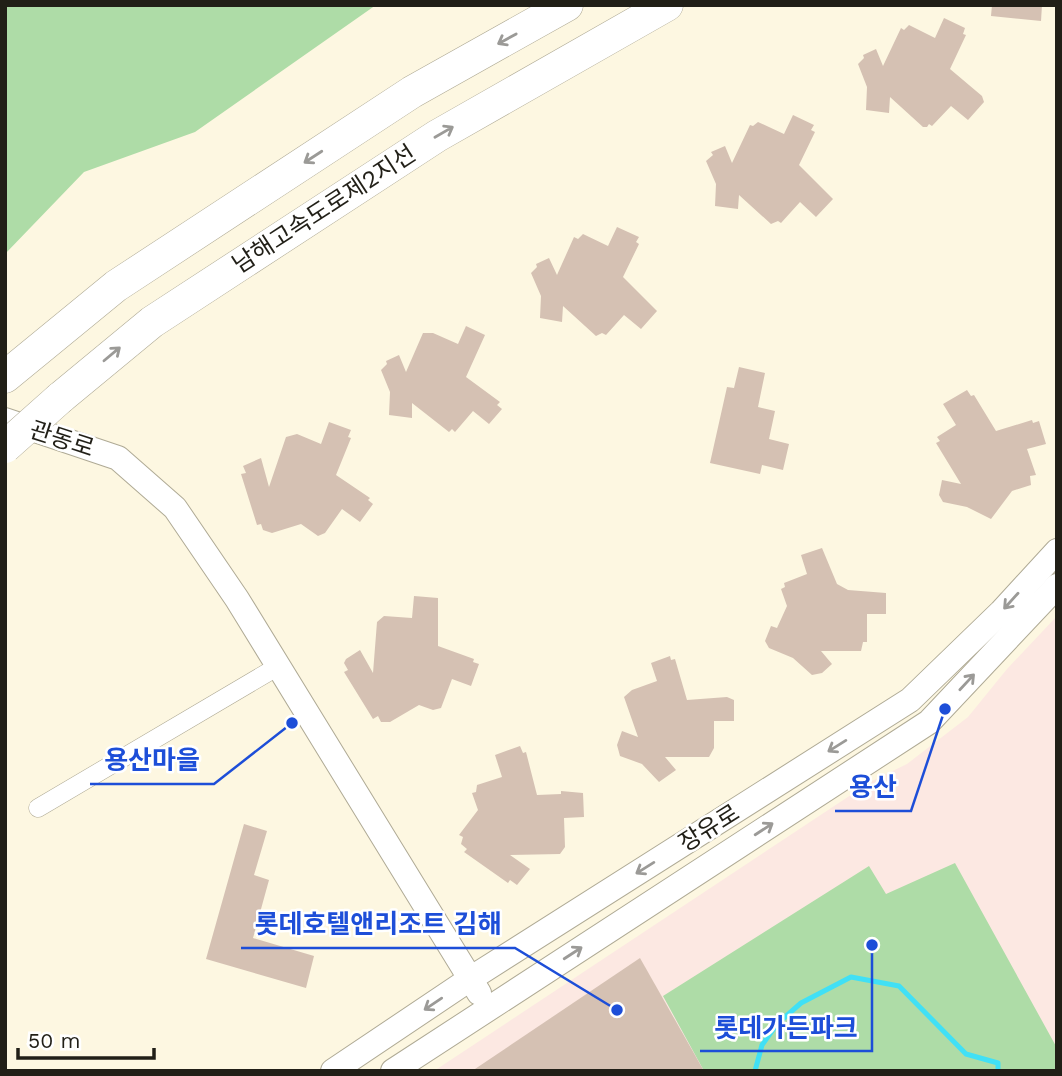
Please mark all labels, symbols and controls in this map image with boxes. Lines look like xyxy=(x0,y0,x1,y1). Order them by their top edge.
one-way arrow xyxy=(498,32,518,46)
one-way arrow xyxy=(433,125,453,139)
street label: 남해고속도로제2지선 xyxy=(227,139,421,279)
one-way arrow xyxy=(304,150,323,164)
one-way arrow xyxy=(103,347,121,362)
street label: 관동로 xyxy=(26,415,98,463)
one-way arrow xyxy=(1003,592,1019,610)
one-way arrow xyxy=(959,673,975,691)
callout: 용산마을 xyxy=(90,737,214,784)
one-way arrow xyxy=(828,740,848,754)
text: 용산마을 xyxy=(104,745,200,775)
callout: 용산 xyxy=(835,764,911,811)
text: 용산 xyxy=(849,772,897,802)
street label: 장유로 xyxy=(673,799,745,857)
one-way arrow xyxy=(754,822,773,837)
one-way arrow xyxy=(636,862,656,876)
callout: 롯데호텔앤리조트 김해 xyxy=(241,901,515,948)
text: 롯데호텔앤리조트 김해 xyxy=(255,909,501,939)
one-way arrow xyxy=(563,946,583,960)
one-way arrow xyxy=(424,997,443,1011)
callout: 롯데가든파크 xyxy=(700,1004,872,1051)
text: 롯데가든파크 xyxy=(714,1013,858,1043)
scale bar xyxy=(18,1016,154,1060)
text: 50 m xyxy=(28,1028,80,1053)

